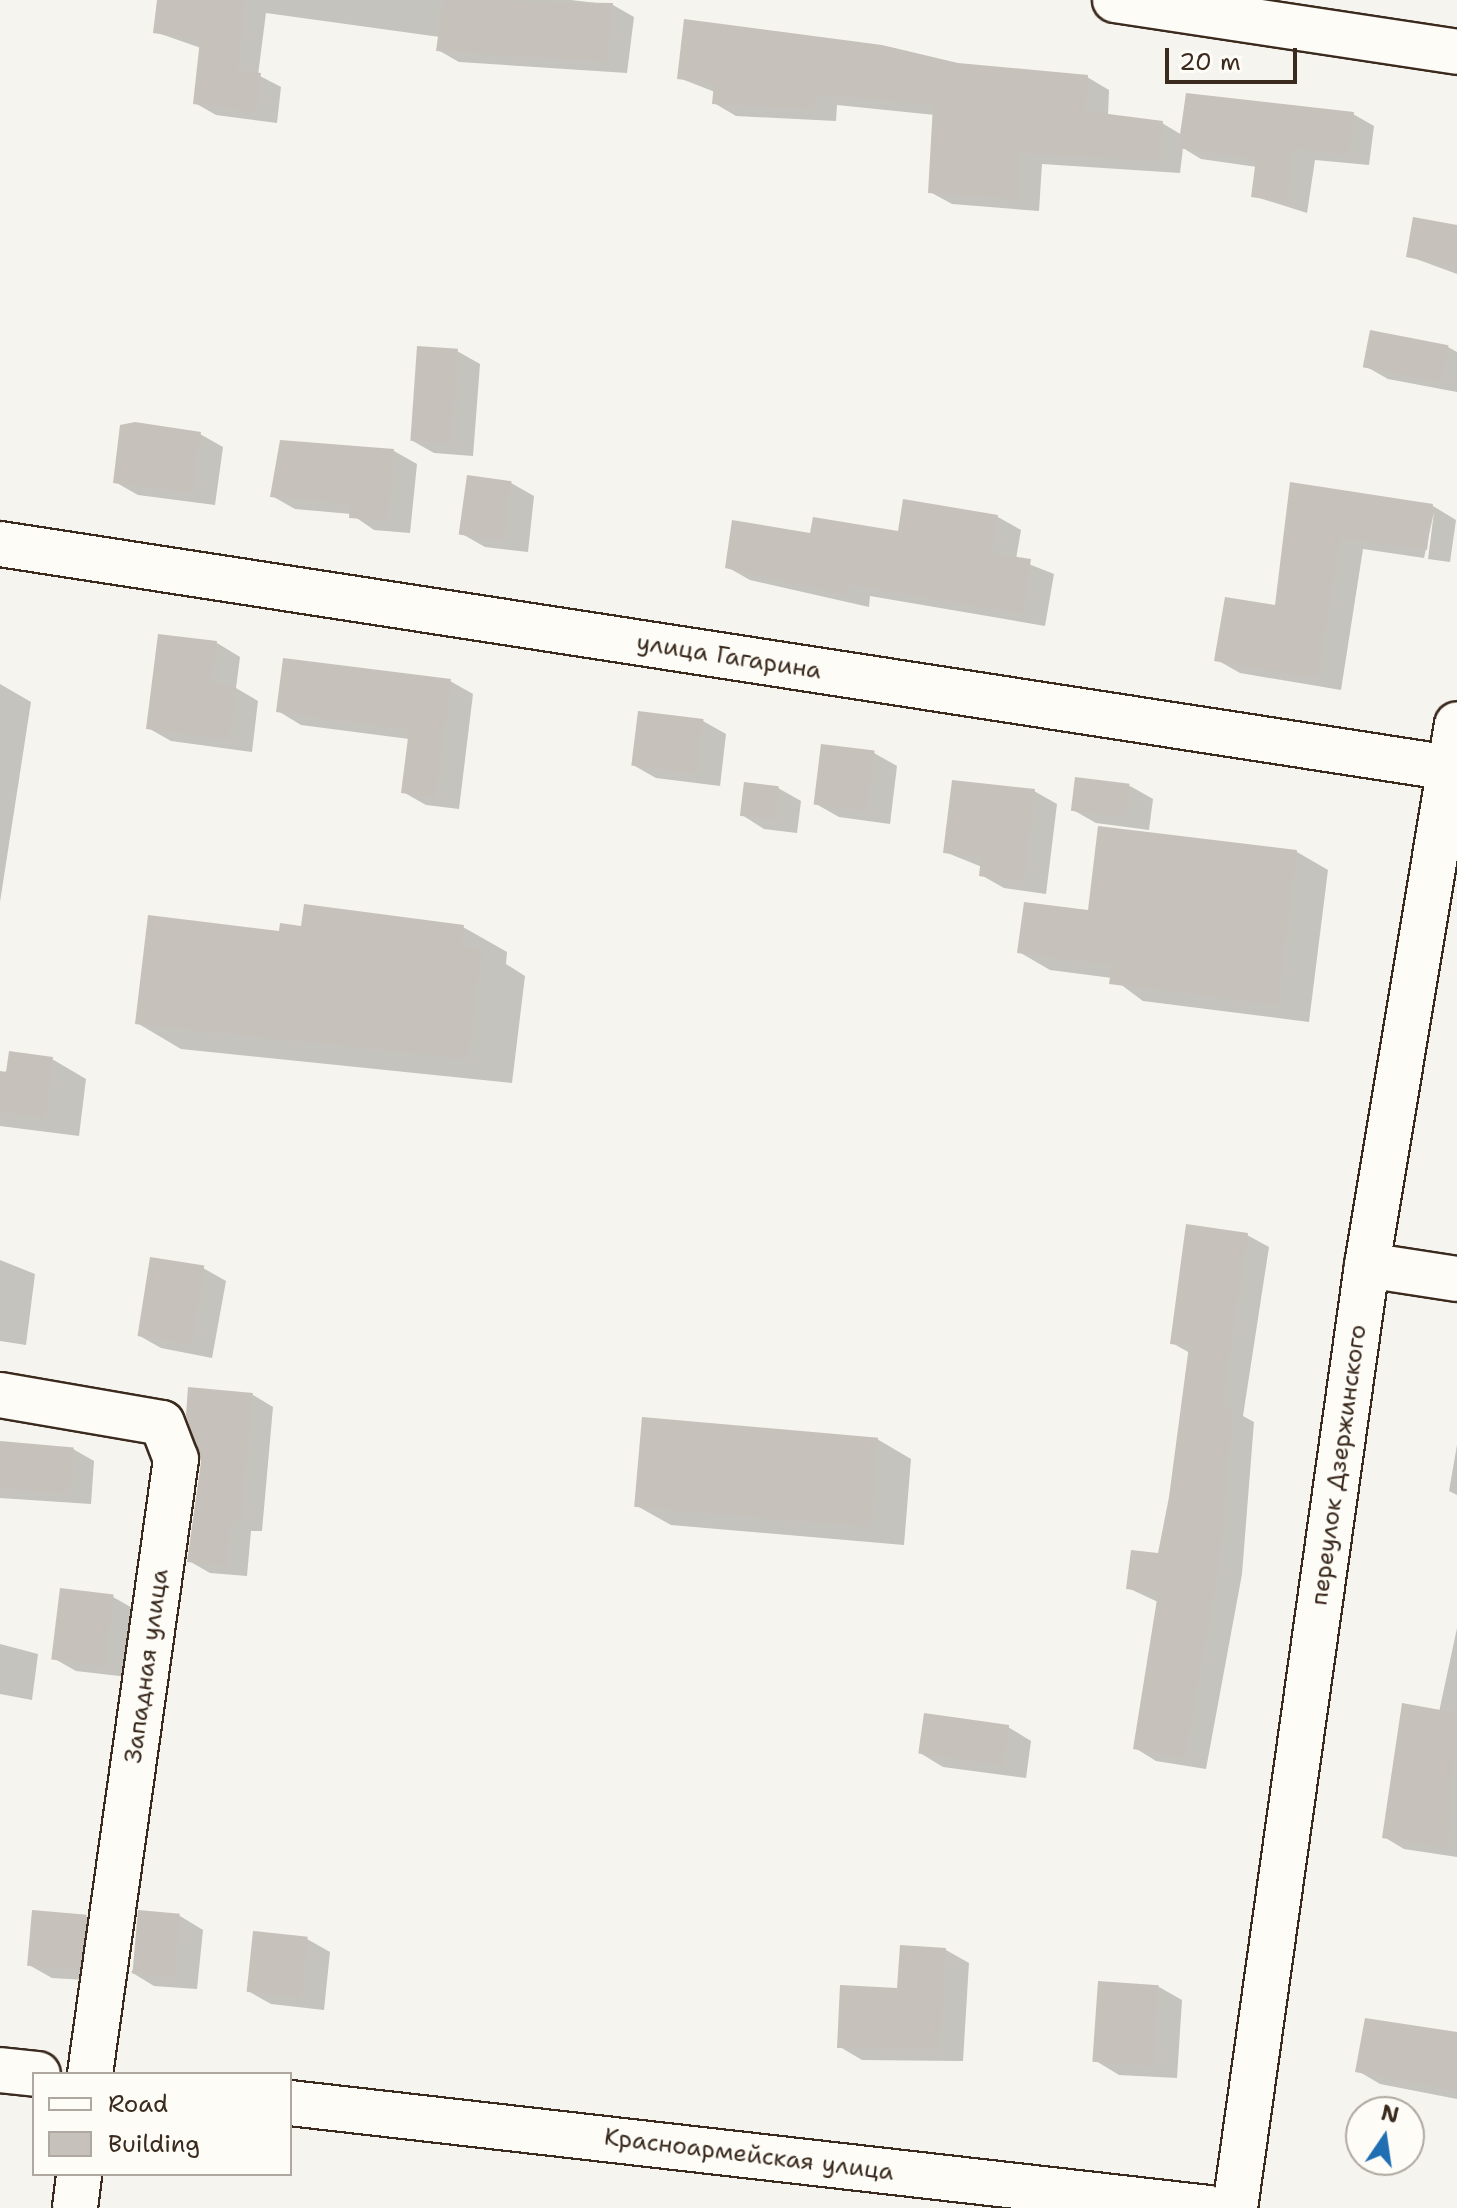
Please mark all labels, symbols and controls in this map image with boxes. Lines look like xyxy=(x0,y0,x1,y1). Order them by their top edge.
scale bar xyxy=(1169,32,1301,82)
text: 20 m xyxy=(1179,46,1241,78)
street label: улица Гагарина xyxy=(635,628,823,686)
street label: переулок Дзержинского xyxy=(1305,1323,1373,1607)
street label: Западная улица xyxy=(119,1567,175,1765)
legend xyxy=(32,2072,292,2176)
text: Road xyxy=(108,2088,168,2120)
north arrow xyxy=(1345,2096,1425,2176)
text: N xyxy=(1378,2098,1402,2130)
street label: Красноармейская улица xyxy=(602,2123,896,2187)
text: Building xyxy=(108,2128,200,2160)

